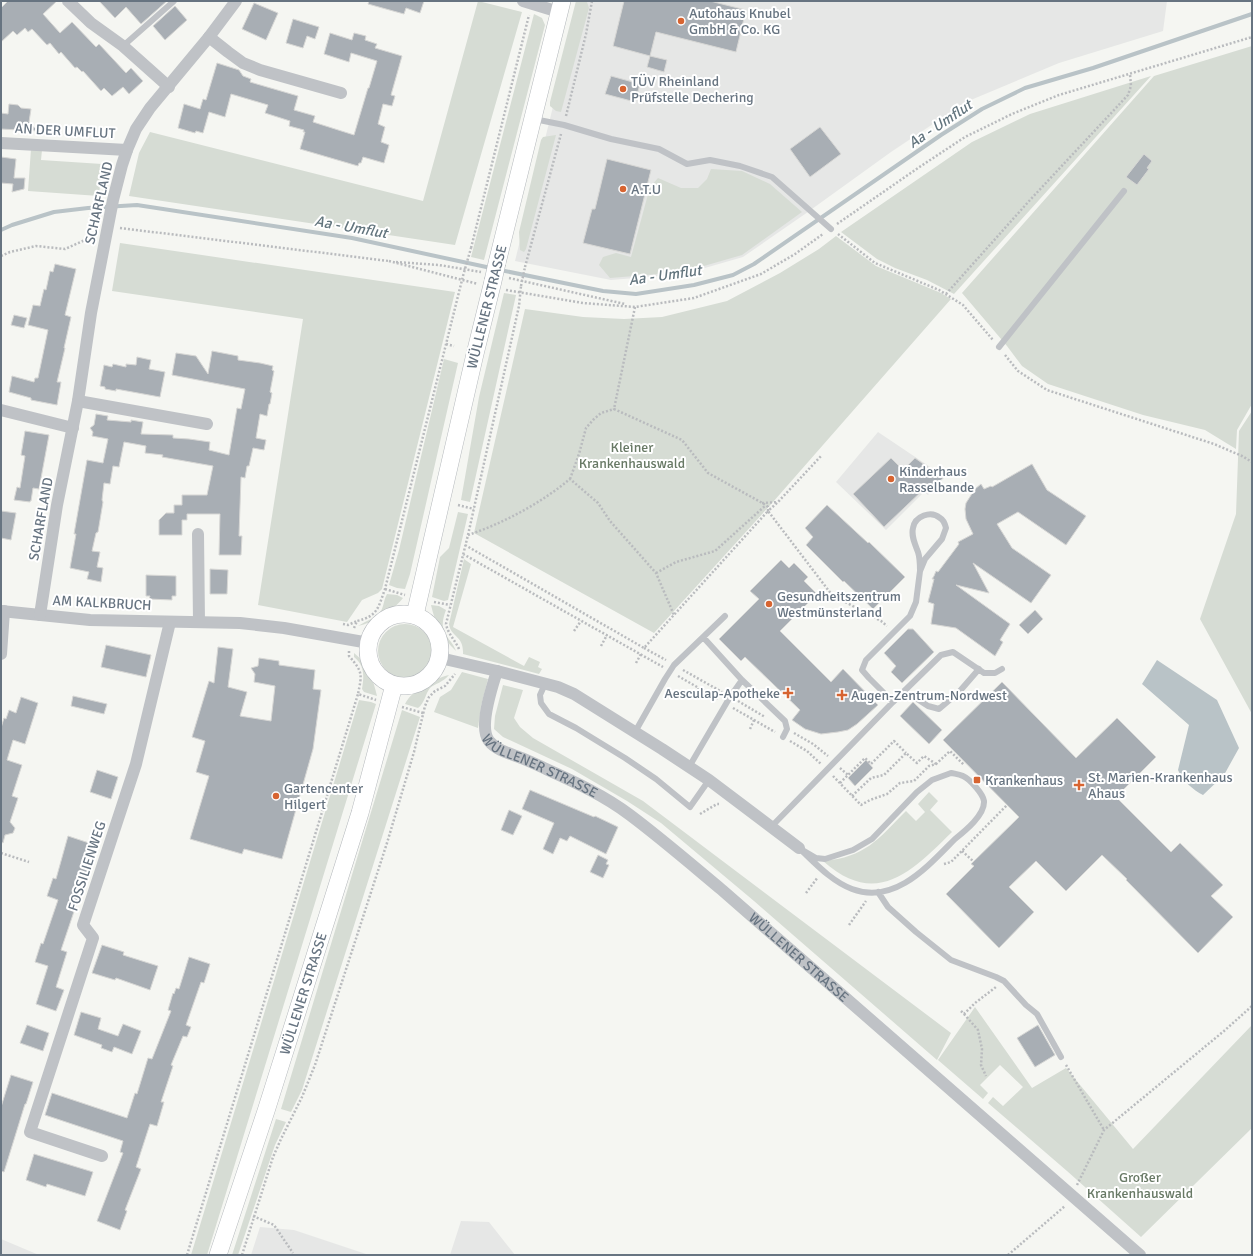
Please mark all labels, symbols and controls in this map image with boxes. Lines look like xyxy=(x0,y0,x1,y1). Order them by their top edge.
place label: Autohaus Knubel GmbH & Co. KG xyxy=(689,5,791,38)
marker: Autohaus Knubel GmbH & Co. KG xyxy=(676,16,686,26)
place label: TÜV Rheinland Prüfstelle Dechering xyxy=(631,73,754,106)
marker: TÜV Rheinland Prüfstelle Dechering xyxy=(618,84,628,94)
water label: Aa - Umflut xyxy=(905,95,977,152)
street label: AN DER UMFLUT xyxy=(14,120,116,142)
street label: SCHARFLAND xyxy=(81,160,117,246)
place label: A.T.U xyxy=(631,181,661,198)
marker: A.T.U xyxy=(618,184,628,194)
water label: Aa - Umflut xyxy=(313,212,390,243)
street label: WÜLLENER STRASSE xyxy=(463,243,511,371)
water label: Aa - Umflut xyxy=(628,261,704,289)
park label: Kleiner Krankenhauswald xyxy=(579,439,685,472)
place label: Kinderhaus Rasselbande xyxy=(899,463,974,496)
marker: Kinderhaus Rasselbande xyxy=(886,474,896,484)
street label: SCHARFLAND xyxy=(25,476,57,562)
place label: Gesundheitszentrum Westmünsterland xyxy=(777,588,901,621)
street label: AM KALKBRUCH xyxy=(52,592,152,614)
marker: Gesundheitszentrum Westmünsterland xyxy=(764,599,774,609)
place label: Aesculap-Apotheke xyxy=(664,685,780,702)
place label: Augen-Zentrum-Nordwest xyxy=(851,687,1007,704)
marker: Aesculap-Apotheke xyxy=(783,688,793,698)
marker: Augen-Zentrum-Nordwest xyxy=(836,689,848,701)
street label: WÜLLENER STRASSE xyxy=(478,731,601,801)
place label: St. Marien-Krankenhaus Ahaus xyxy=(1088,769,1233,802)
place label: Krankenhaus xyxy=(985,772,1063,789)
marker: Krankenhaus xyxy=(972,775,982,785)
marker: St. Marien-Krankenhaus Ahaus xyxy=(1073,779,1085,791)
place label: Gartencenter Hilgert xyxy=(284,780,364,813)
marker: Gartencenter Hilgert xyxy=(271,791,281,801)
street label: FOSSILIENWEG xyxy=(64,819,110,913)
street label: WÜLLENER STRASSE xyxy=(745,909,852,1005)
street label: WÜLLENER STRASSE xyxy=(276,930,330,1057)
park label: Großer Krankenhauswald xyxy=(1087,1169,1193,1202)

